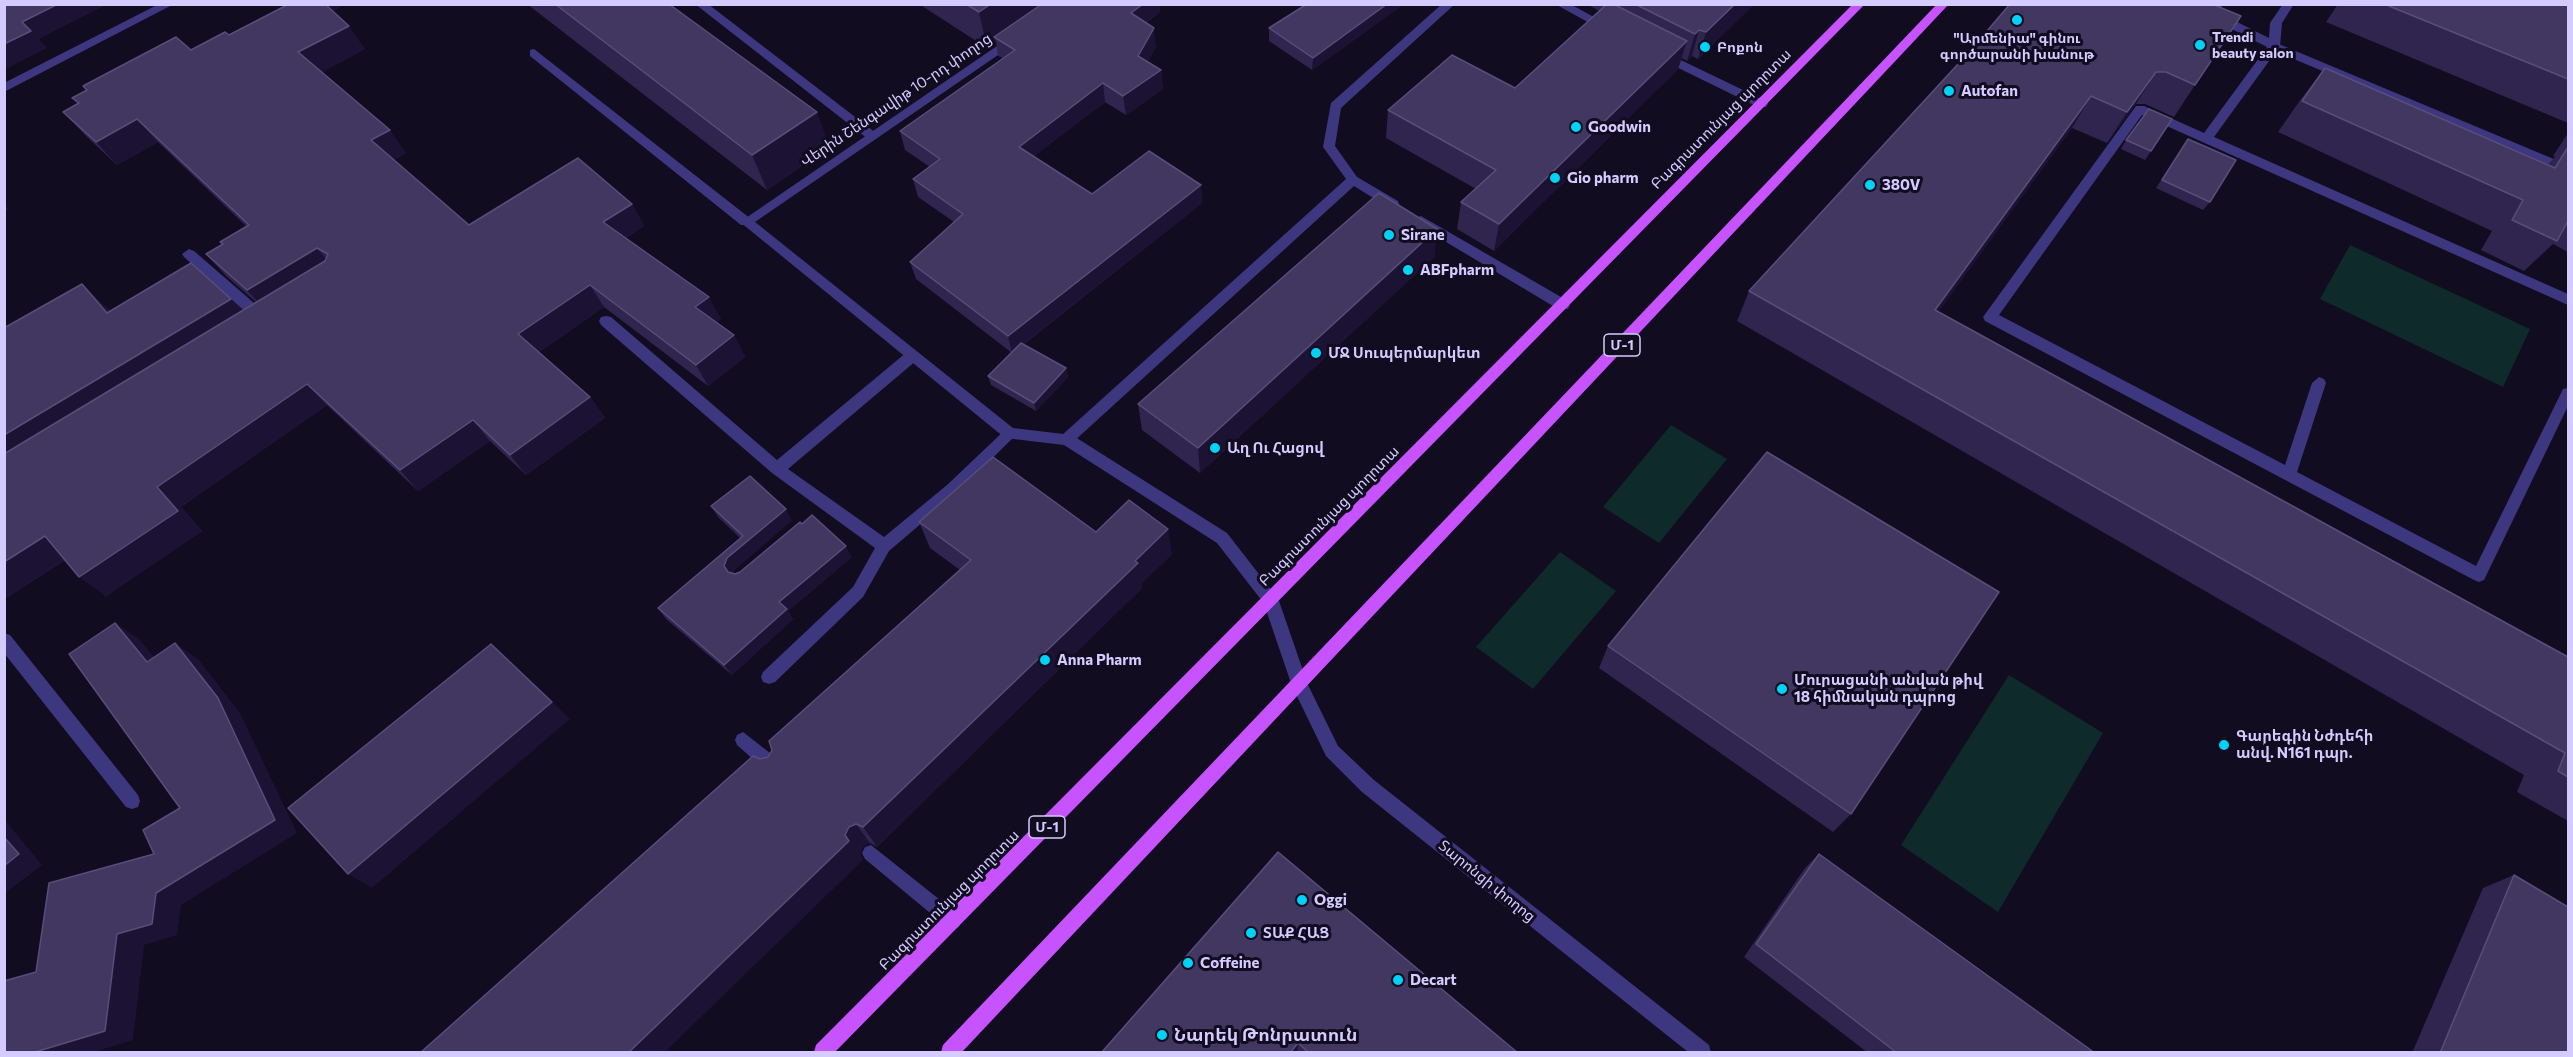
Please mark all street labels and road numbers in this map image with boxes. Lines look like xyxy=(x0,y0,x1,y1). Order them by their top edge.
street label: Վերին Շենգավիթ 10-րդ փողոց xyxy=(797,29,995,171)
street label: Բագրատունյաց պողոտա xyxy=(1647,45,1795,193)
road number: Մ-1 xyxy=(1604,334,1640,356)
street label: Բագրատունյաց պողոտա xyxy=(1255,442,1403,590)
road number: Մ-1 xyxy=(1029,816,1065,838)
street label: Բագրատունյաց պողոտա xyxy=(875,826,1023,974)
street label: Տարոնցի փողոց xyxy=(1435,836,1539,926)

